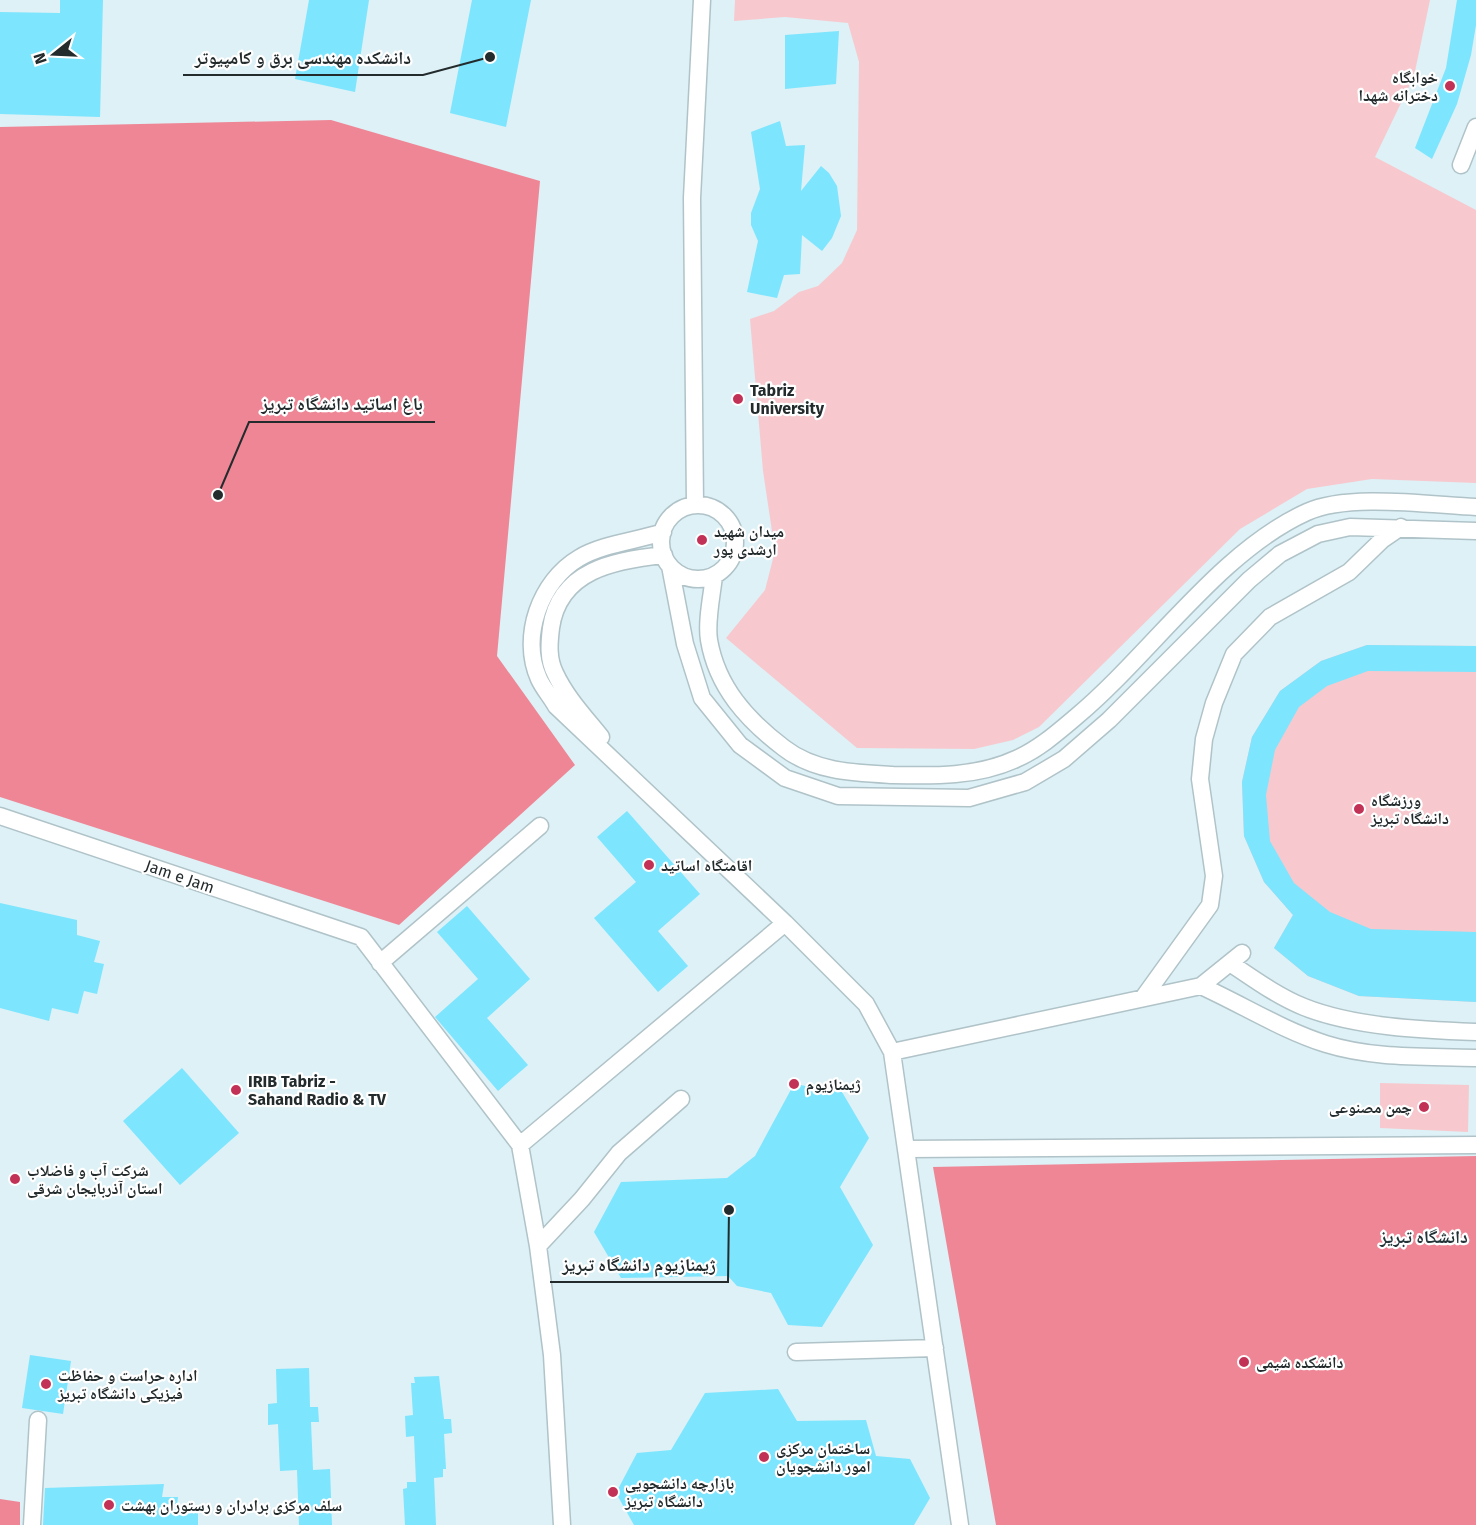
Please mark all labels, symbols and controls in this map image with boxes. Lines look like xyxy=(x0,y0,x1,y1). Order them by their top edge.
north arrow xyxy=(24,24,84,84)
callout: دانشکده مهندسی برق و کامپیوتر xyxy=(183,39,423,75)
text: دانشکده مهندسی برق و کامپیوتر xyxy=(194,47,411,69)
text: N xyxy=(30,51,51,66)
place label: خوابگاه دخترانه شهدا xyxy=(1359,68,1438,105)
marker: خوابگاه دخترانه شهدا xyxy=(1443,79,1457,93)
place label: Tabriz University xyxy=(750,381,825,418)
callout: باغ اساتید دانشگاه تبریز xyxy=(249,386,435,422)
marker: Tabriz University xyxy=(731,392,745,406)
text: باغ اساتید دانشگاه تبریز xyxy=(260,393,423,415)
place label: میدان شهید ارشدی پور xyxy=(713,522,784,559)
marker: میدان شهید ارشدی پور xyxy=(695,533,709,547)
place label: ورزشگاه دانشگاه تبریز xyxy=(1370,791,1449,828)
marker: ورزشگاه دانشگاه تبریز xyxy=(1352,802,1366,816)
street label: Jam e Jam xyxy=(143,856,217,897)
place label: اقامتگاه اساتید xyxy=(661,856,752,875)
marker: اقامتگاه اساتید xyxy=(642,858,656,872)
place label: IRIB Tabriz - Sahand Radio & TV xyxy=(248,1072,387,1109)
place label: ژیمنازیوم xyxy=(806,1075,861,1096)
marker: ژیمنازیوم xyxy=(787,1077,801,1091)
marker: IRIB Tabriz - Sahand Radio & TV xyxy=(229,1083,243,1097)
place label: چمن مصنوعی xyxy=(1329,1098,1412,1117)
marker: چمن مصنوعی xyxy=(1417,1100,1431,1114)
place label: شرکت آب و فاضلاب استان آذربایجان شرقی xyxy=(27,1161,163,1198)
marker: شرکت آب و فاضلاب استان آذربایجان شرقی xyxy=(8,1172,22,1186)
district label: دانشگاه تبریز xyxy=(1379,1226,1468,1248)
callout: ژیمنازیوم دانشگاه تبریز xyxy=(550,1246,728,1282)
text: ژیمنازیوم دانشگاه تبریز xyxy=(561,1254,716,1277)
place label: دانشکده شیمی xyxy=(1256,1353,1344,1372)
marker: دانشکده شیمی xyxy=(1237,1355,1251,1369)
place label: اداره حراست و حفاظت فیزیکی دانشگاه تبریز xyxy=(57,1366,197,1403)
marker: اداره حراست و حفاظت فیزیکی دانشگاه تبریز xyxy=(39,1377,53,1391)
place label: ساختمان مرکزی امور دانشجویان xyxy=(776,1439,871,1476)
marker: ساختمان مرکزی امور دانشجویان xyxy=(757,1450,771,1464)
place label: بازارچه دانشجویی دانشگاه تبریز xyxy=(624,1474,734,1511)
marker: بازارچه دانشجویی دانشگاه تبریز xyxy=(606,1485,620,1499)
place label: سلف مرکزی برادران و رستوران بهشت xyxy=(121,1496,342,1515)
marker: سلف مرکزی برادران و رستوران بهشت xyxy=(102,1498,116,1512)

